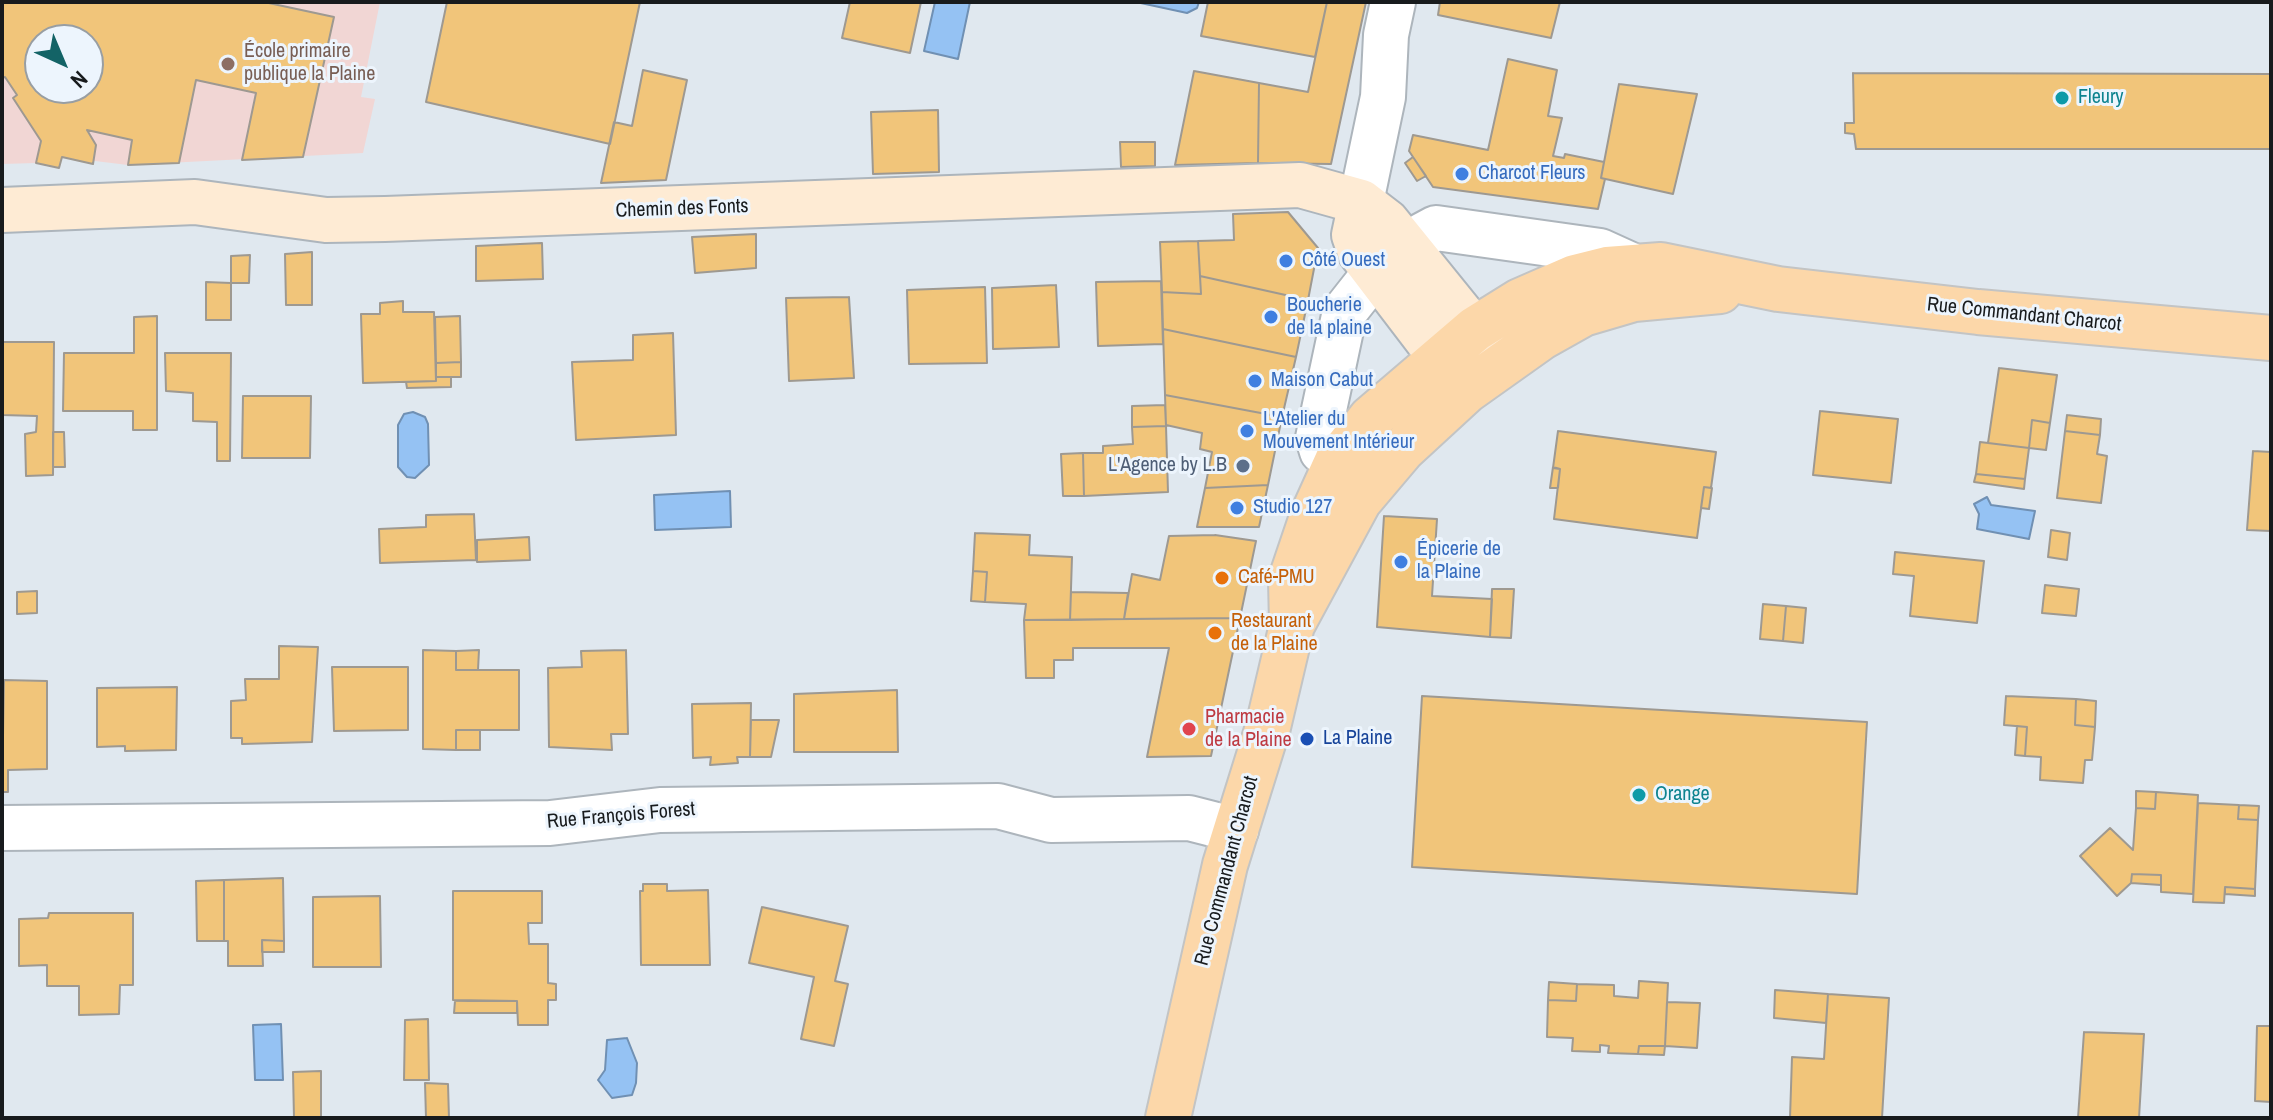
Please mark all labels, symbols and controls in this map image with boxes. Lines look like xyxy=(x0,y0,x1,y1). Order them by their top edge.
north arrow xyxy=(24,24,104,104)
place label: École primaire publique la Plaine xyxy=(244,40,375,87)
marker: École primaire publique la Plaine xyxy=(219,55,237,73)
text: N xyxy=(64,65,94,95)
place label: Fleury xyxy=(2078,86,2124,110)
marker: Fleury xyxy=(2053,89,2071,107)
place label: Charcot Fleurs xyxy=(1478,162,1586,186)
marker: Charcot Fleurs xyxy=(1453,165,1471,183)
street label: Chemin des Fonts xyxy=(615,195,749,223)
place label: Côté Ouest xyxy=(1302,249,1385,273)
marker: Côté Ouest xyxy=(1277,252,1295,270)
street label: Rue Commandant Charcot xyxy=(1926,293,2122,337)
place label: Boucherie de la plaine xyxy=(1287,294,1372,341)
marker: Boucherie de la plaine xyxy=(1262,308,1280,326)
place label: Maison Cabut xyxy=(1271,369,1373,393)
marker: Maison Cabut xyxy=(1246,372,1264,390)
place label: L'Atelier du Mouvement Intérieur xyxy=(1263,408,1414,455)
marker: L'Atelier du Mouvement Intérieur xyxy=(1238,422,1256,440)
place label: L'Agence by L.B xyxy=(1108,454,1227,478)
marker: L'Agence by L.B xyxy=(1234,457,1252,475)
place label: Studio 127 xyxy=(1253,496,1332,520)
marker: Studio 127 xyxy=(1228,499,1246,517)
place label: Épicerie de la Plaine xyxy=(1417,538,1501,585)
marker: Épicerie de la Plaine xyxy=(1392,553,1410,571)
place label: Café-PMU xyxy=(1238,566,1315,590)
marker: Café-PMU xyxy=(1213,569,1231,587)
place label: Restaurant de la Plaine xyxy=(1231,610,1318,657)
marker: Restaurant de la Plaine xyxy=(1206,624,1224,642)
place label: Pharmacie de la Plaine xyxy=(1205,706,1292,753)
marker: Pharmacie de la Plaine xyxy=(1180,720,1198,738)
place label: La Plaine xyxy=(1323,727,1392,751)
marker: La Plaine xyxy=(1298,730,1316,748)
street label: Rue Commandant Charcot xyxy=(1190,774,1264,968)
place label: Orange xyxy=(1655,783,1710,807)
marker: Orange xyxy=(1630,786,1648,804)
street label: Rue François Forest xyxy=(546,798,696,834)

